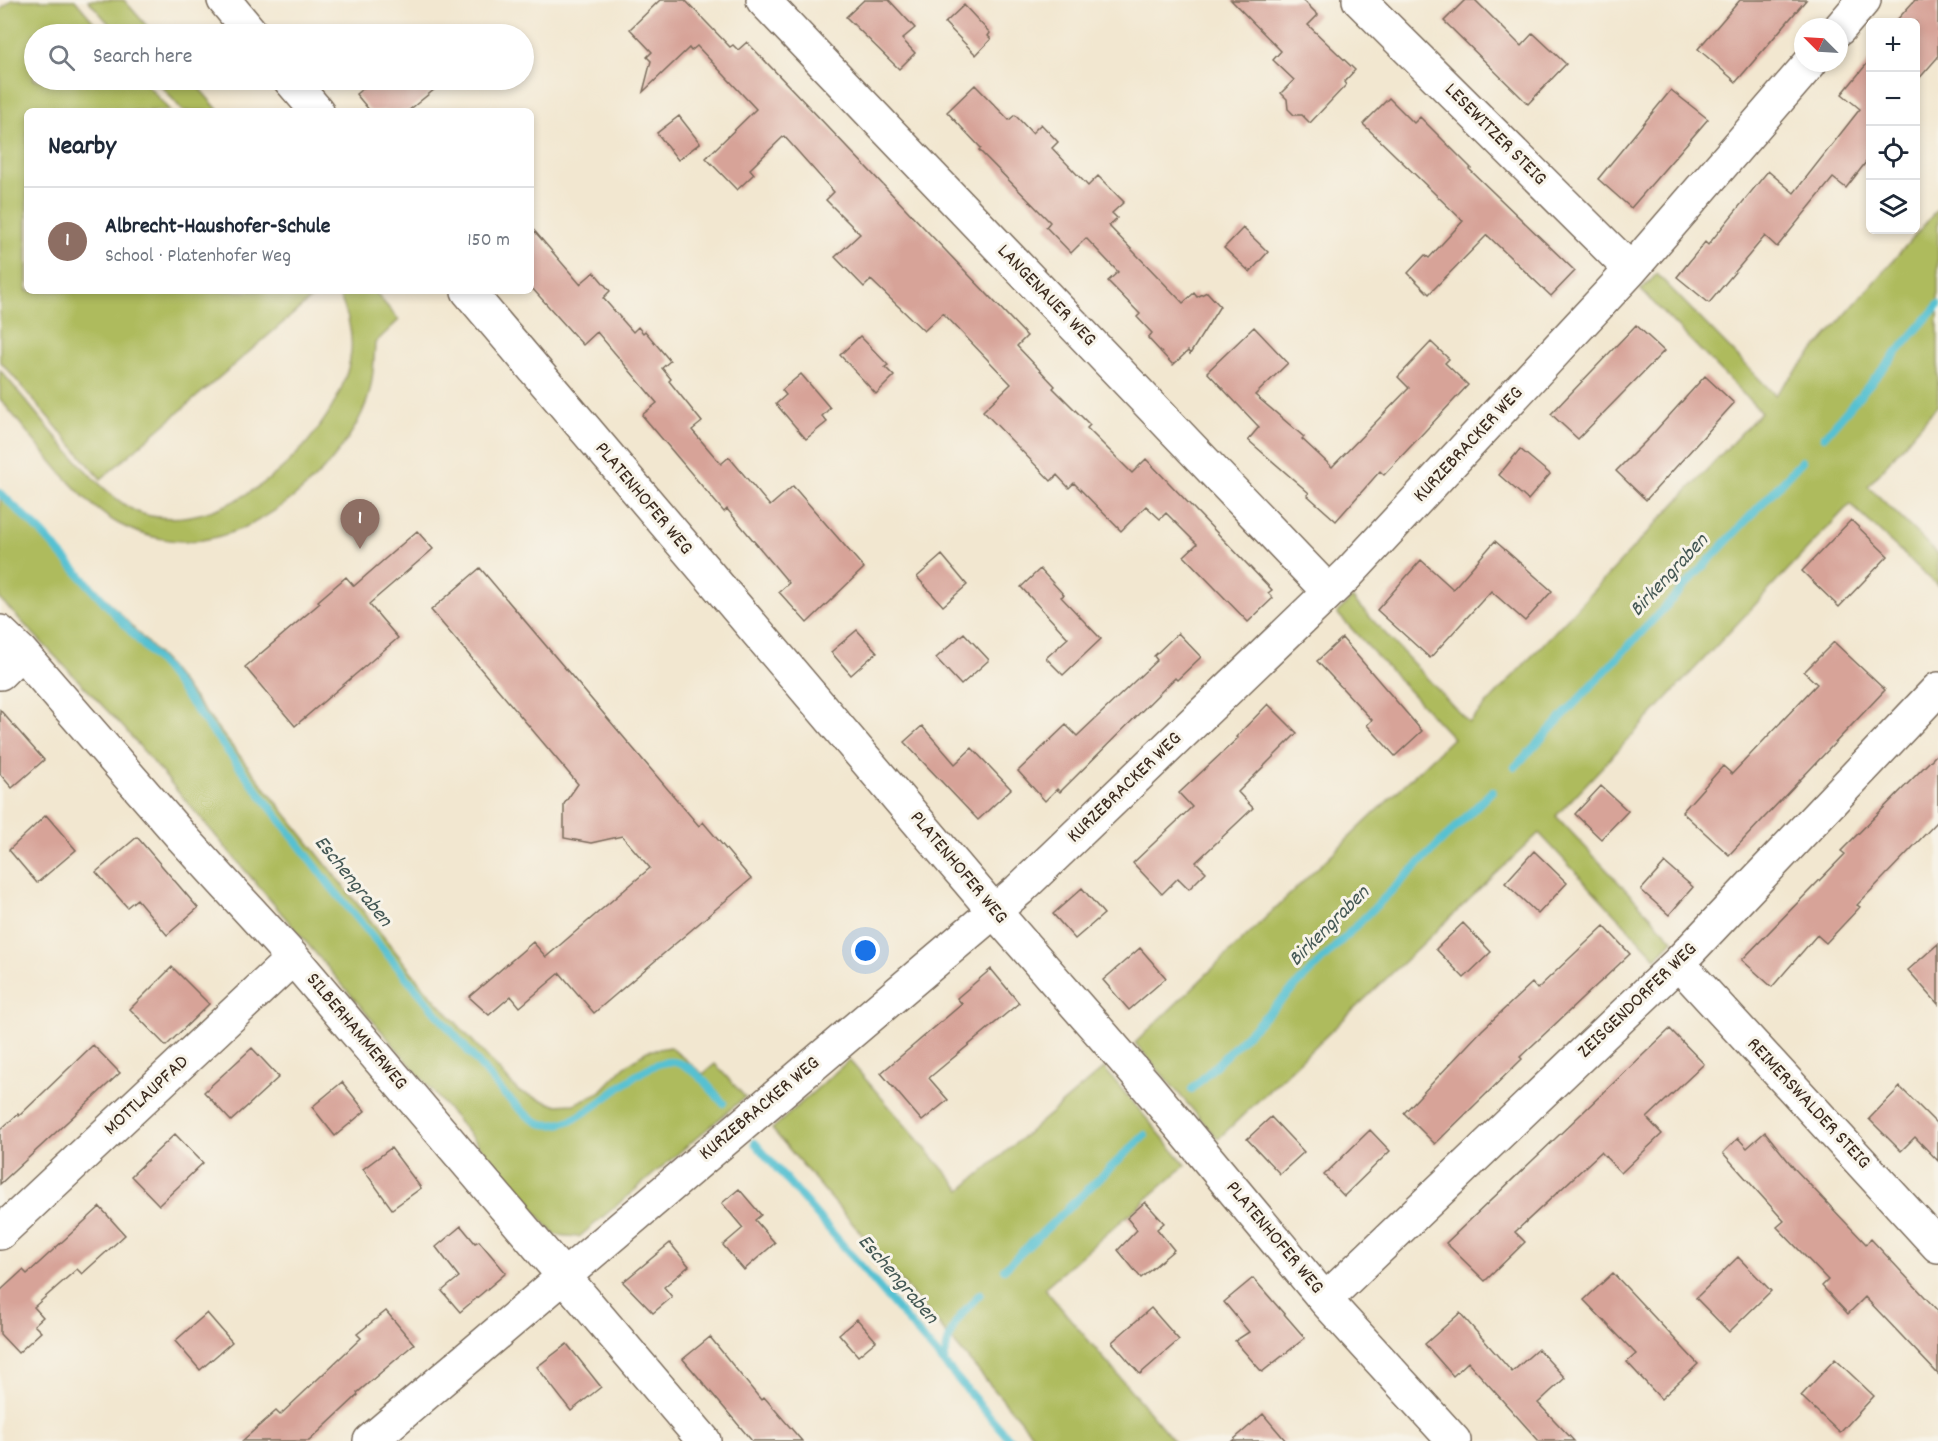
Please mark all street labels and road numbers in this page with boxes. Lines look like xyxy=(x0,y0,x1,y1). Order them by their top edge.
street label: LESEWITZER STEIG xyxy=(1437,77,1553,193)
street label: LANGENAUER WEG xyxy=(990,239,1102,353)
street label: KURZEBRACKER WEG xyxy=(1408,381,1530,509)
street label: PLATENHOFER WEG xyxy=(587,436,699,562)
street label: KURZEBRACKER WEG xyxy=(1061,726,1189,850)
street label: PLATENHOFER WEG xyxy=(902,805,1014,931)
street label: ZEISGENDORFER WEG xyxy=(1572,937,1704,1065)
street label: SILBERHAMMERWEG xyxy=(298,967,414,1097)
street label: REIMERSWALDER STEIG xyxy=(1739,1032,1877,1176)
street label: MOTTLAUPFAD xyxy=(98,1049,196,1143)
street label: KURZEBRACKER WEG xyxy=(694,1050,826,1168)
street label: PLATENHOFER WEG xyxy=(1218,1175,1330,1301)

